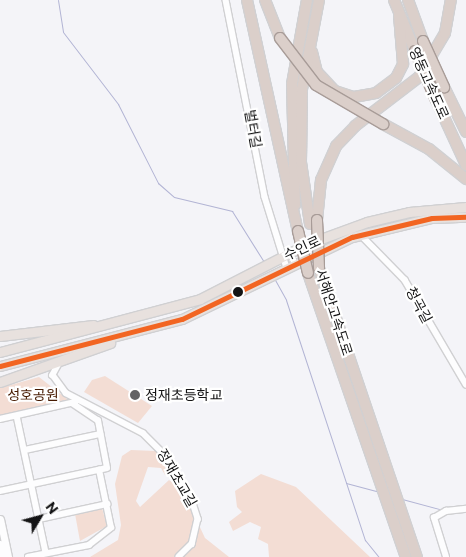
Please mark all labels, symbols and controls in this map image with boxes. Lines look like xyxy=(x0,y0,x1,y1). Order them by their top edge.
street label: 영동고속도로 xyxy=(406,44,452,122)
street label: 벌터길 xyxy=(241,109,265,149)
street label: 수인로 xyxy=(281,232,323,264)
street label: 서해안고속도로 xyxy=(312,267,356,357)
street label: 청곡길 xyxy=(403,284,435,326)
unlabelled marker xyxy=(233,287,243,297)
park label: 성호공원 xyxy=(7,387,59,403)
place label: 정재초등학교 xyxy=(145,387,222,403)
marker: 정재초등학교 xyxy=(129,389,141,401)
street label: 정재초교길 xyxy=(154,446,200,510)
north arrow xyxy=(15,492,65,542)
text: N xyxy=(42,498,62,517)

